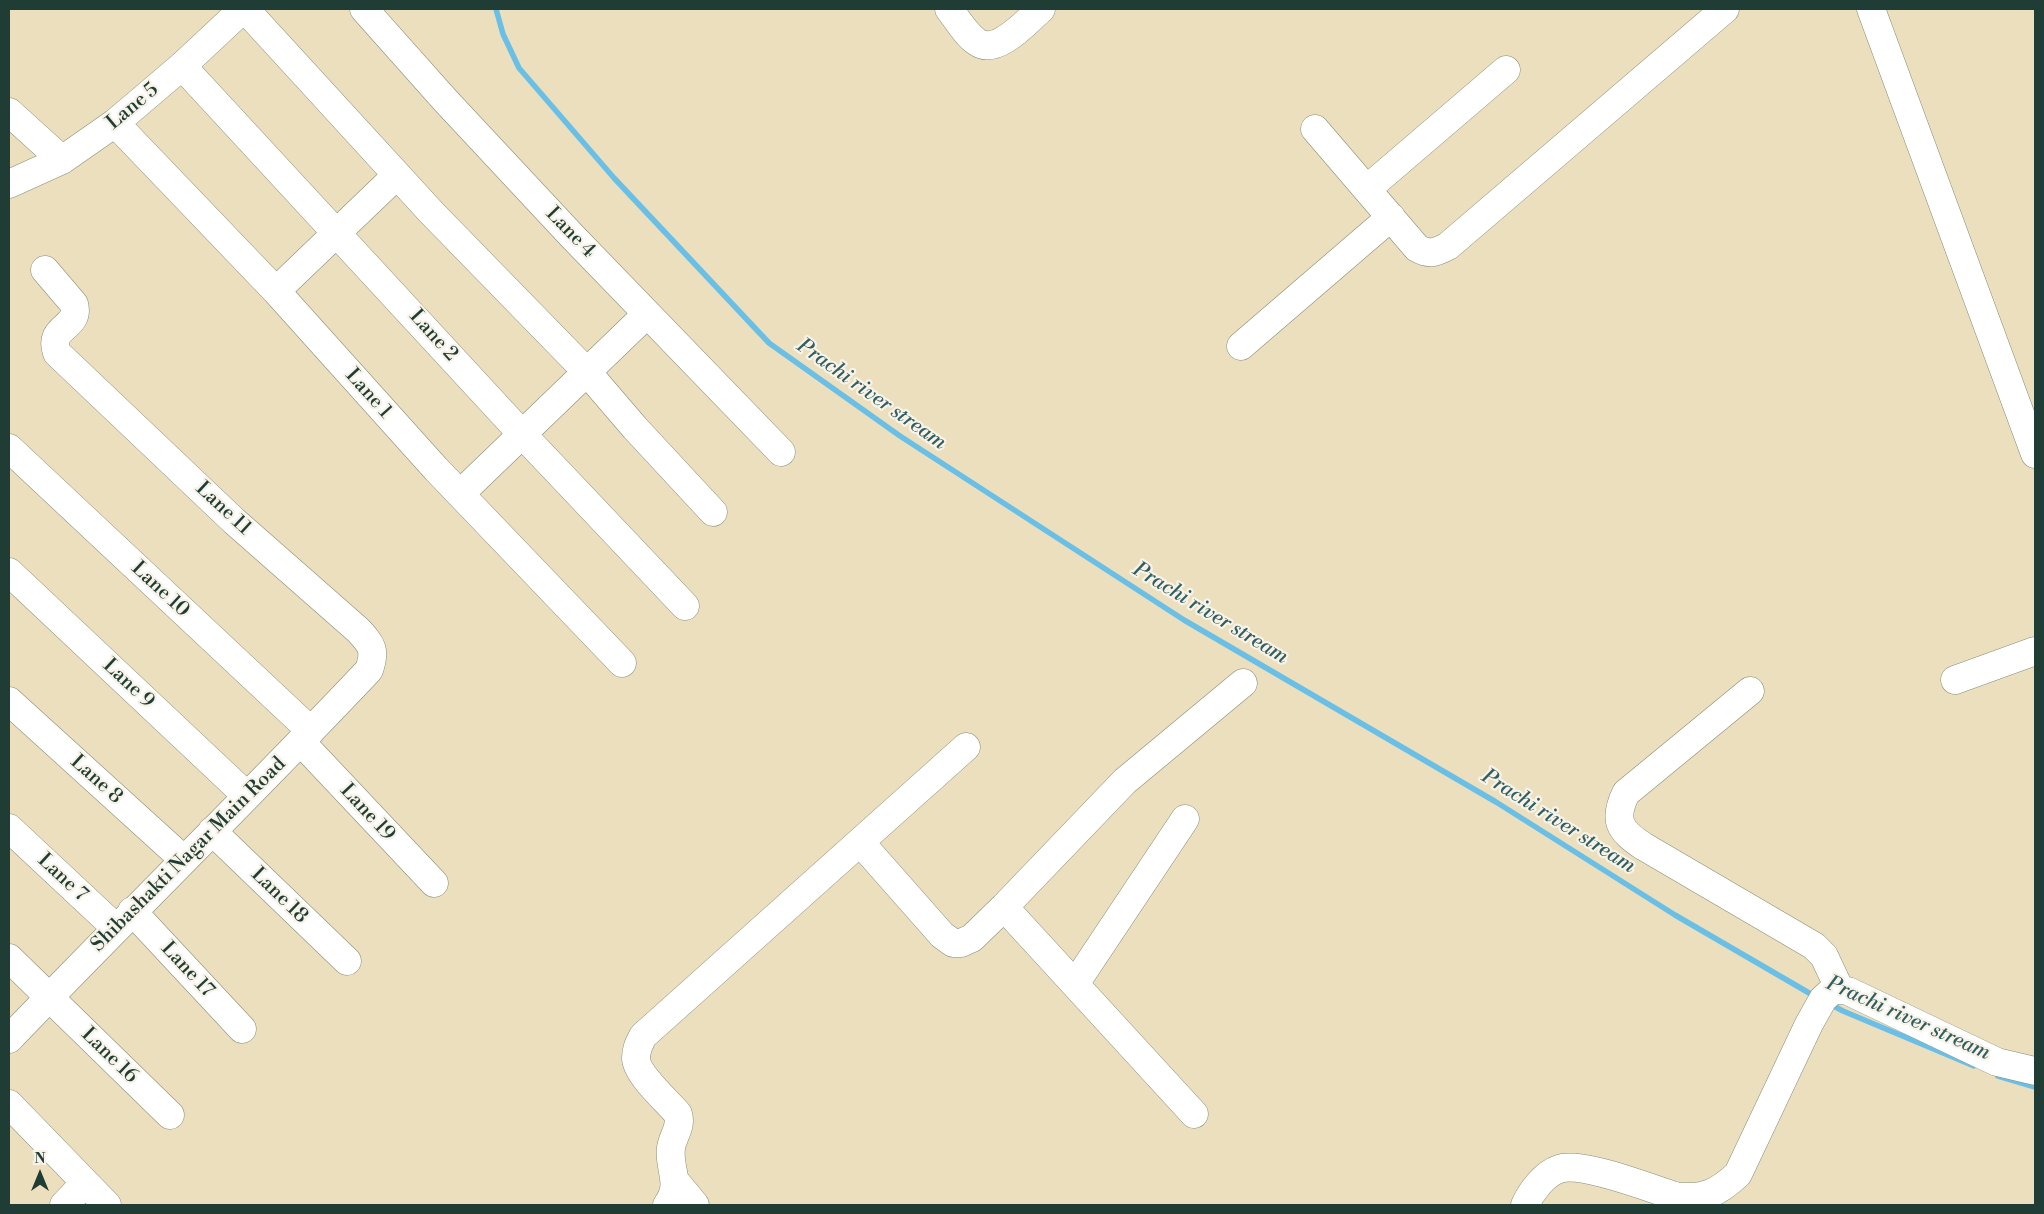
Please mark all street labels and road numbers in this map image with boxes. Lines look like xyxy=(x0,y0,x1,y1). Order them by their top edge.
street label: Lane 5 xyxy=(102,78,164,136)
street label: Lane 4 xyxy=(540,203,600,263)
street label: Lane 2 xyxy=(404,305,462,367)
street label: Lane 1 xyxy=(340,364,396,424)
street label: Lane 11 xyxy=(190,477,256,541)
street label: Lane 10 xyxy=(126,557,194,623)
street label: Lane 9 xyxy=(97,654,159,714)
street label: Lane 8 xyxy=(65,750,127,810)
street label: Shibashakti Nagar Main Road xyxy=(87,753,291,957)
street label: Lane 19 xyxy=(335,779,399,847)
street label: Lane 7 xyxy=(32,849,92,907)
street label: Lane 18 xyxy=(245,863,313,929)
street label: Lane 17 xyxy=(155,937,219,1003)
street label: Lane 16 xyxy=(76,1023,142,1089)

